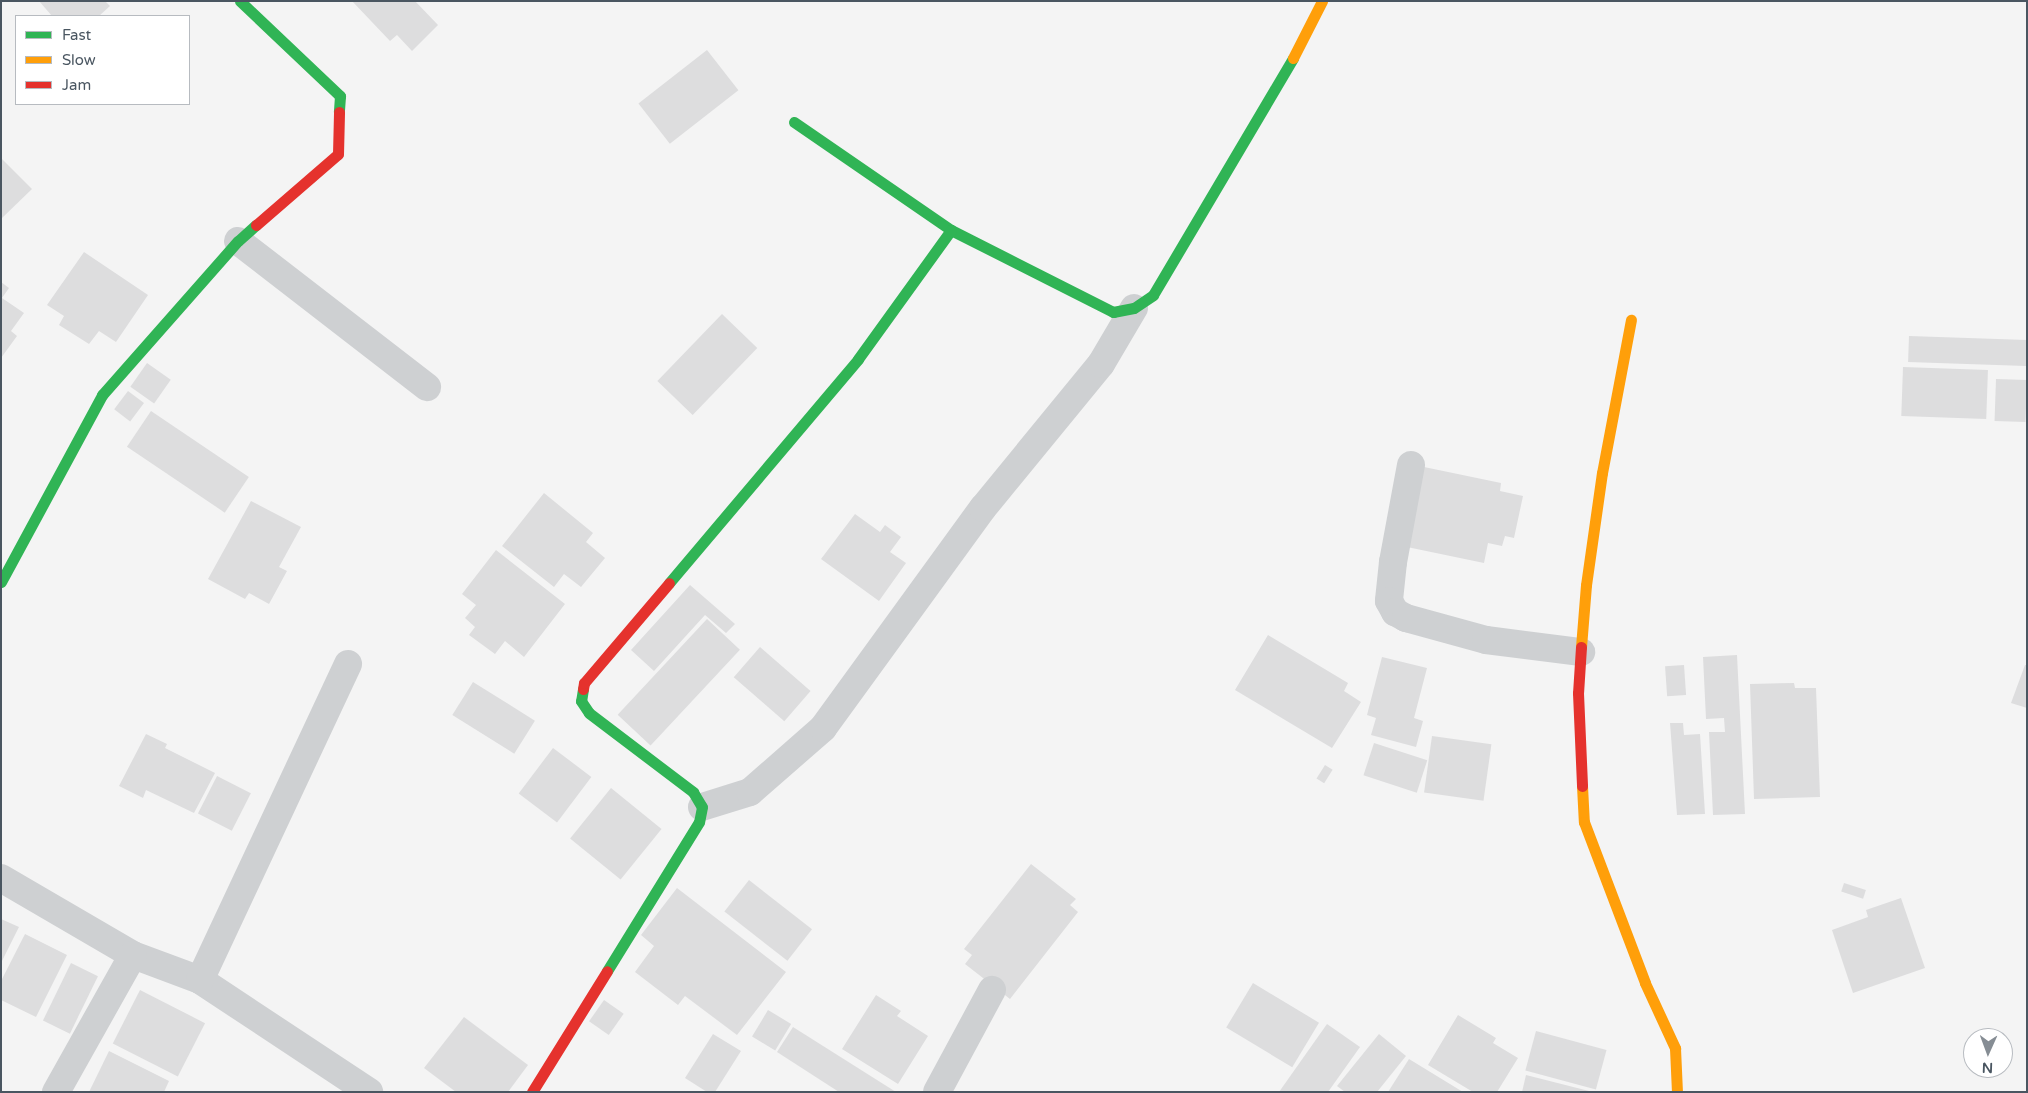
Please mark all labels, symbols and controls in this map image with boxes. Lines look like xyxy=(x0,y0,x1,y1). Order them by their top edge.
legend xyxy=(15,15,190,105)
text: Fast xyxy=(62,26,91,44)
text: Slow xyxy=(62,51,96,69)
text: Jam xyxy=(62,76,91,94)
north arrow xyxy=(1963,1028,2013,1078)
text: N xyxy=(1982,1059,1993,1076)

